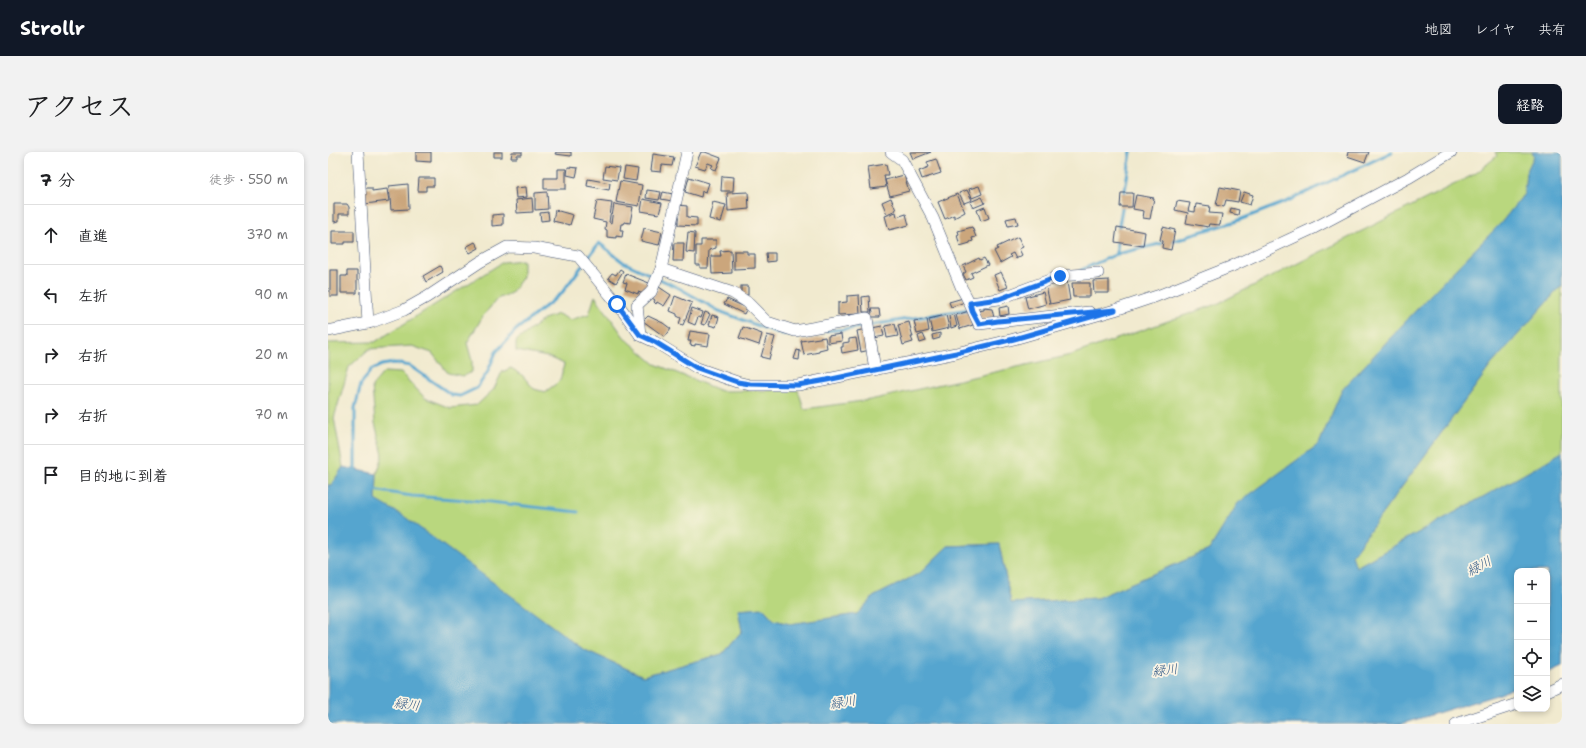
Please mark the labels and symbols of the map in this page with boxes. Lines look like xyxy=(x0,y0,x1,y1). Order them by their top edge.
route end xyxy=(1051,267,1069,285)
route start xyxy=(608,295,626,313)
water label: 緑川 xyxy=(1464,552,1494,580)
water label: 緑川 xyxy=(1151,660,1179,680)
water label: 緑川 xyxy=(829,692,857,712)
water label: 緑川 xyxy=(393,694,421,714)

